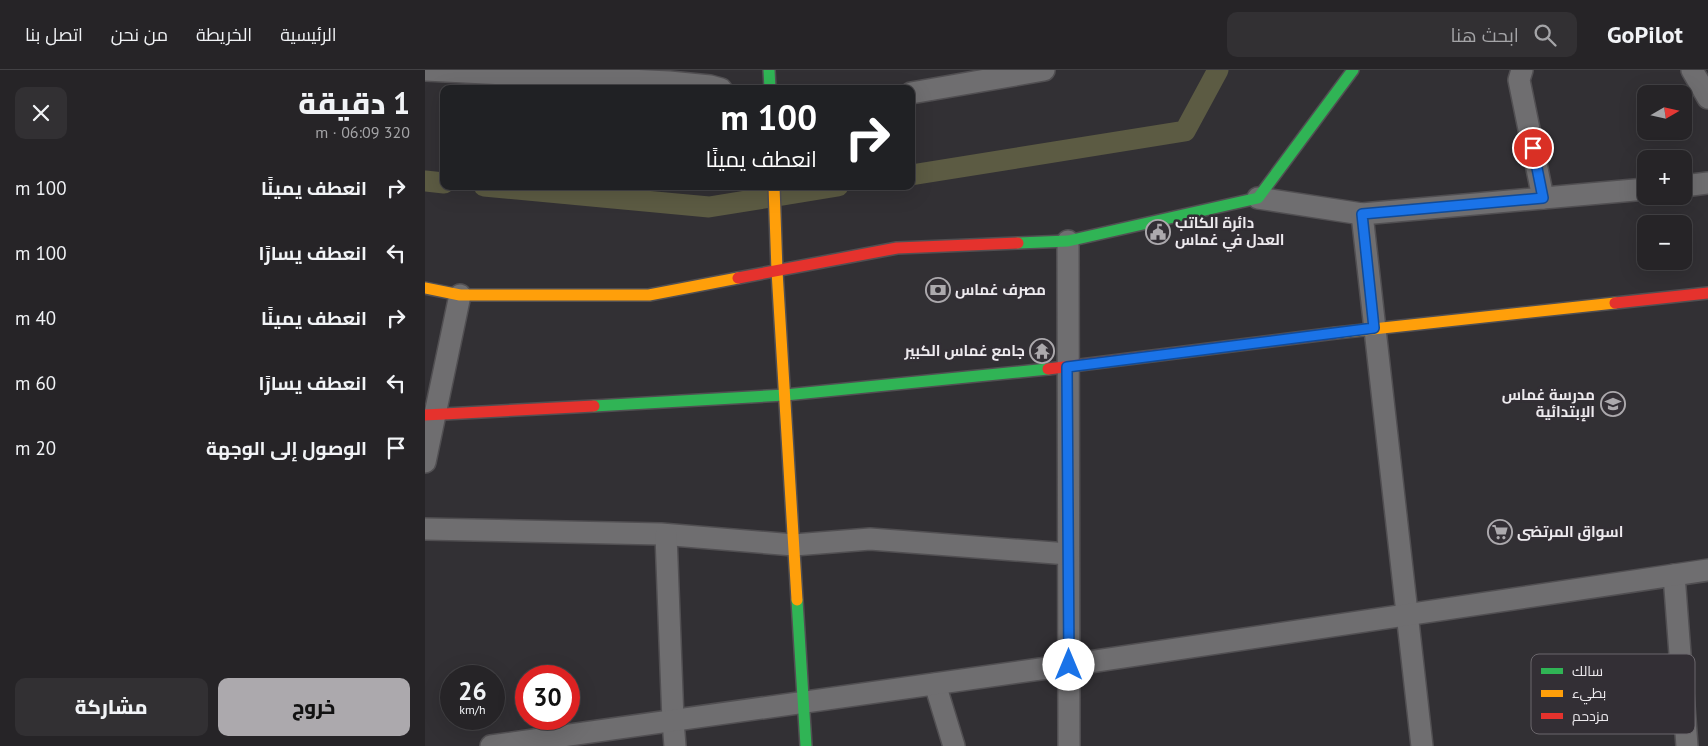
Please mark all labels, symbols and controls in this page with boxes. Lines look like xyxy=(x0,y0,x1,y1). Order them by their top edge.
search box xyxy=(1227,12,1577,57)
text: GoPilot xyxy=(1607,19,1683,50)
icon: search xyxy=(1531,21,1559,49)
text: اتصل بنا xyxy=(25,23,83,46)
text: من نحن xyxy=(111,23,168,46)
text: الخريطة xyxy=(196,23,252,46)
text: الرئيسية xyxy=(280,23,337,46)
text: ابحث هنا xyxy=(1450,23,1519,47)
text: 1 دقيقة xyxy=(298,83,410,122)
north arrow xyxy=(1637,85,1693,140)
map controls xyxy=(1637,85,1692,270)
button: close xyxy=(15,87,67,139)
text: 100 m xyxy=(720,94,817,140)
icon: right xyxy=(835,105,900,170)
text: 320 m · 06:09 xyxy=(315,122,410,142)
pin xyxy=(1512,127,1554,169)
icon: arrive xyxy=(1519,134,1547,162)
text: انعطف يمينًا xyxy=(706,145,817,173)
button: + xyxy=(1637,150,1692,205)
icon: right xyxy=(382,174,410,202)
text: 100 m xyxy=(15,176,67,200)
text: انعطف يمينًا xyxy=(261,176,367,200)
place label: دائرة الكاتب العدل في غماس xyxy=(1175,213,1284,252)
button: − xyxy=(1637,215,1692,270)
public building icon: دائرة الكاتب العدل في غماس xyxy=(1145,219,1171,245)
icon: left xyxy=(382,239,410,267)
text: 100 m xyxy=(15,241,67,265)
text: انعطف يسارًا xyxy=(259,241,367,265)
bank icon: مصرف غماس xyxy=(925,277,951,303)
place label: مصرف غماس xyxy=(955,280,1046,299)
icon: right xyxy=(382,304,410,332)
text: 40 m xyxy=(15,306,56,330)
text: انعطف يمينًا xyxy=(261,306,367,330)
temple icon: جامع غماس الكبير xyxy=(1029,338,1055,364)
place label: جامع غماس الكبير xyxy=(903,341,1025,361)
icon: left xyxy=(382,369,410,397)
text: 60 m xyxy=(15,371,56,395)
text: انعطف يسارًا xyxy=(259,371,367,395)
place label: مدرسة غماس الإبتدائية xyxy=(1502,385,1595,422)
school or university icon: مدرسة غماس الإبتدائية xyxy=(1600,391,1626,417)
icon: arrive xyxy=(382,434,410,462)
text: 20 m xyxy=(15,436,56,460)
text: الوصول إلى الوجهة xyxy=(206,436,367,460)
supermarket icon: اسواق المرتضى xyxy=(1487,519,1513,545)
place label: اسواق المرتضى xyxy=(1517,522,1623,541)
position arrow xyxy=(1042,638,1094,690)
legend xyxy=(1531,654,1695,734)
text: سالك xyxy=(1572,662,1603,680)
speed limit sign: 30 xyxy=(515,665,580,730)
text: 26 xyxy=(458,675,487,707)
button: مشاركة xyxy=(15,678,208,736)
button: خروج xyxy=(218,678,410,736)
text: بطيء xyxy=(1572,684,1606,705)
text: km/h xyxy=(459,702,486,717)
text: مزدحم xyxy=(1572,707,1609,726)

